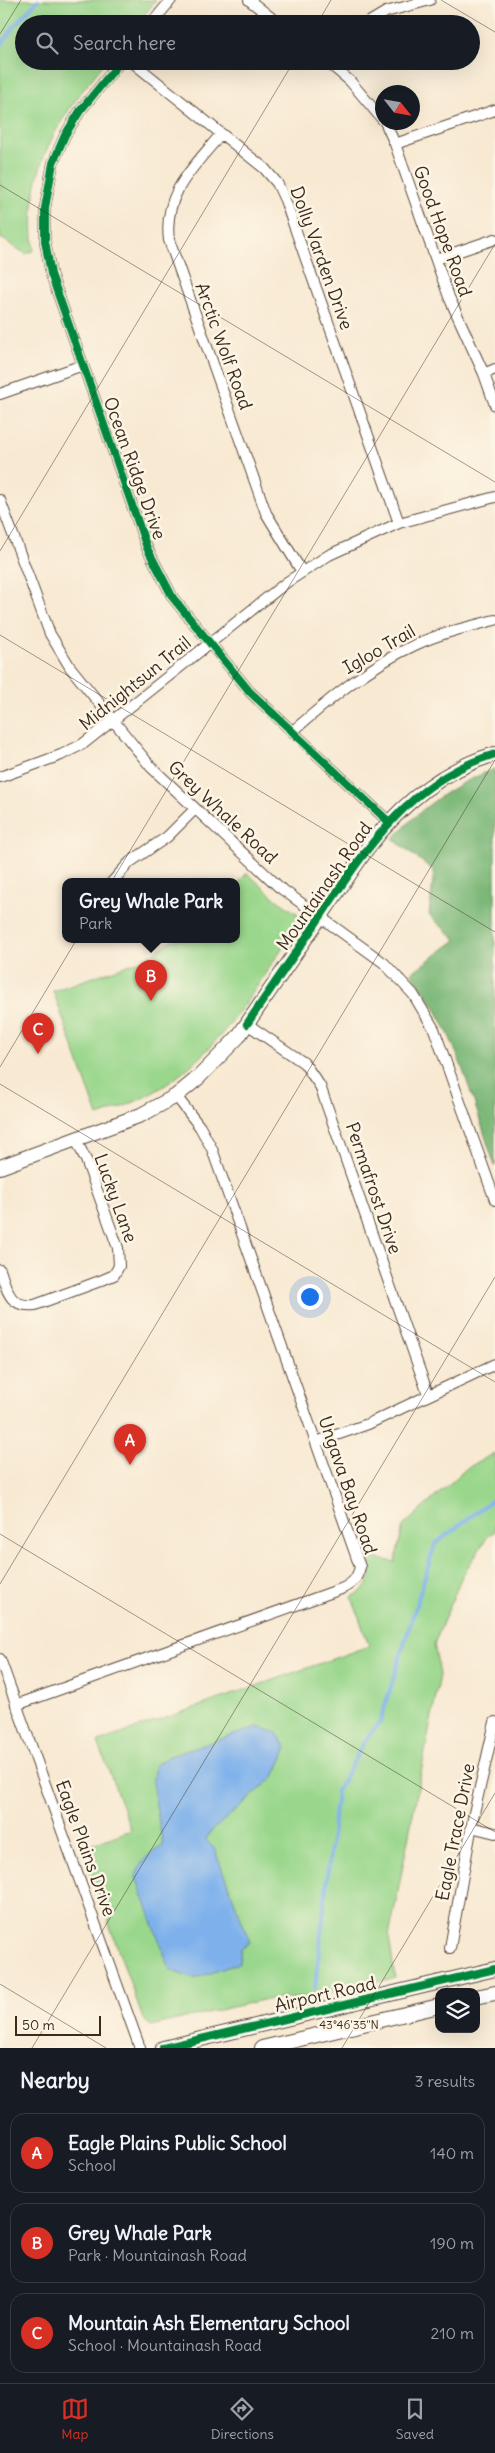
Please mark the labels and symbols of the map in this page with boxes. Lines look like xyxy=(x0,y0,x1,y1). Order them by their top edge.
north arrow xyxy=(375,85,420,130)
street label: Good Hope Road xyxy=(409,162,477,300)
street label: Dolly Varden Drive xyxy=(285,183,359,333)
street label: Arctic Wolf Road xyxy=(190,279,258,413)
street label: Ocean Ridge Drive xyxy=(99,394,171,542)
street label: Igloo Trail xyxy=(339,619,419,679)
street label: Midnightsun Trail xyxy=(75,631,195,735)
street label: Grey Whale Road xyxy=(163,755,283,869)
street label: Mountainash Road xyxy=(271,817,377,955)
pin: B xyxy=(135,960,167,1001)
pin: C xyxy=(22,1013,54,1054)
street label: Permafrost Drive xyxy=(341,1119,407,1257)
street label: Lucky Lane xyxy=(89,1150,143,1246)
your location xyxy=(297,1284,323,1310)
street label: Ungava Bay Road xyxy=(314,1413,383,1558)
pin: A xyxy=(114,1424,146,1465)
street label: Eagle Trace Drive xyxy=(430,1761,480,1903)
street label: Eagle Plains Drive xyxy=(51,1777,121,1919)
street label: Airport Road xyxy=(272,1971,378,2017)
scale bar xyxy=(15,2013,101,2036)
text: 43°46'35"N xyxy=(319,2017,379,2032)

